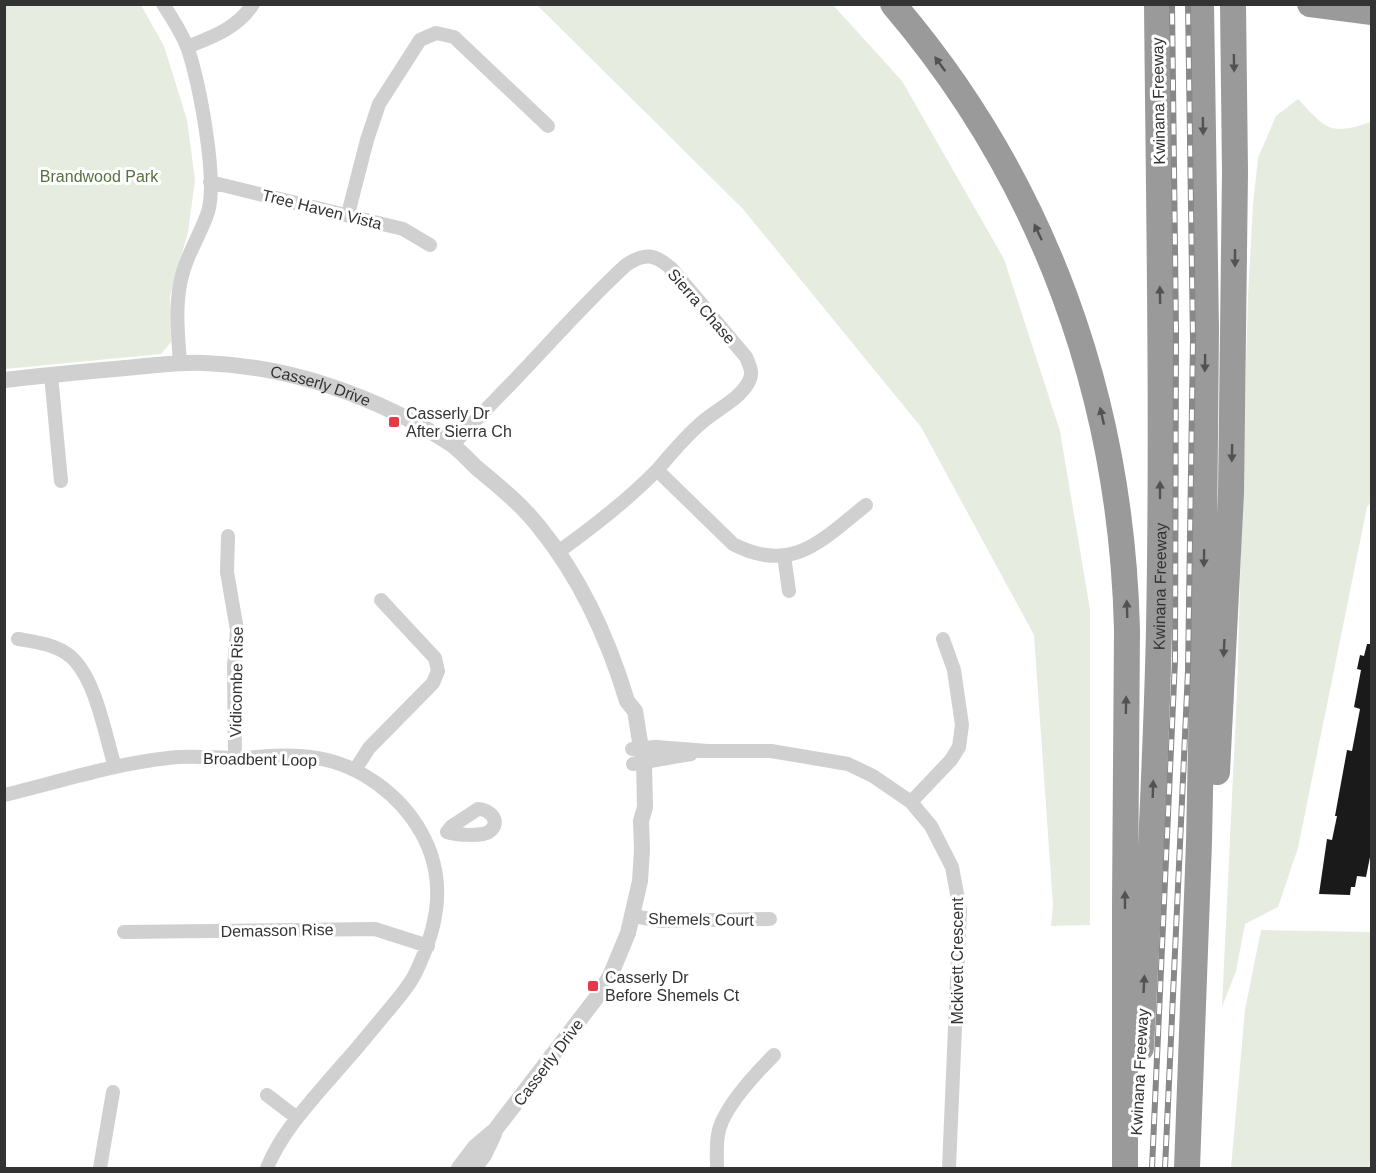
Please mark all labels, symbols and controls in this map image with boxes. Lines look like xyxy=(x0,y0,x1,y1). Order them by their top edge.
street label: Kwinana Freeway xyxy=(1149,37,1168,165)
one-way arrow xyxy=(1229,53,1239,72)
one-way arrow xyxy=(934,57,946,73)
one-way arrow xyxy=(1198,116,1208,135)
park label: Brandwood Park xyxy=(40,168,159,185)
street label: Tree Haven Vista xyxy=(260,186,384,233)
one-way arrow xyxy=(1034,224,1043,241)
one-way arrow xyxy=(1230,248,1240,267)
street label: Sierra Chase xyxy=(665,266,739,347)
one-way arrow xyxy=(1155,285,1165,304)
one-way arrow xyxy=(1200,353,1210,372)
street label: Casserly Drive xyxy=(269,363,373,409)
place label: Casserly Dr After Sierra Ch xyxy=(406,405,512,440)
one-way arrow xyxy=(1096,407,1106,426)
marker: Casserly Dr After Sierra Ch xyxy=(387,415,401,429)
one-way arrow xyxy=(1227,443,1236,462)
one-way arrow xyxy=(1155,480,1165,499)
street label: Kwinana Freeway xyxy=(1151,523,1169,650)
one-way arrow xyxy=(1199,548,1208,567)
one-way arrow xyxy=(1122,600,1131,619)
street label: Vidicombe Rise xyxy=(227,626,246,738)
one-way arrow xyxy=(1219,638,1228,657)
one-way arrow xyxy=(1122,696,1131,715)
street label: Broadbent Loop xyxy=(203,750,317,769)
one-way arrow xyxy=(1148,780,1157,799)
one-way arrow xyxy=(1120,891,1130,910)
street label: Mckivett Crescent xyxy=(949,897,966,1025)
street label: Shemels Court xyxy=(648,910,755,929)
street label: Demasson Rise xyxy=(220,921,334,940)
place label: Casserly Dr Before Shemels Ct xyxy=(605,969,740,1004)
one-way arrow xyxy=(1140,975,1149,994)
marker: Casserly Dr Before Shemels Ct xyxy=(586,979,600,993)
street label: Kwinana Freeway xyxy=(1128,1008,1151,1136)
street label: Casserly Drive xyxy=(510,1016,587,1109)

